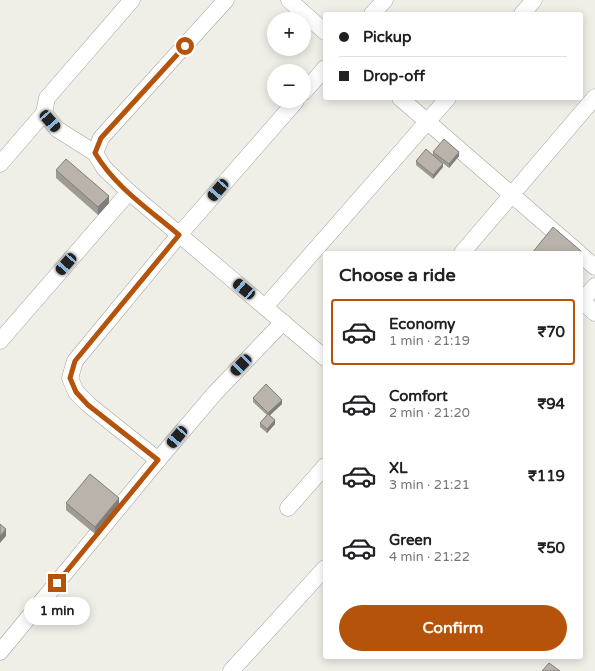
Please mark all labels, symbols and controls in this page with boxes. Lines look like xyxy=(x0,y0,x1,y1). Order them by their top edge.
map controls xyxy=(267,12,311,108)
button: + xyxy=(267,12,311,56)
text: Pickup xyxy=(363,28,411,46)
route start xyxy=(176,37,194,55)
button: − xyxy=(267,64,311,108)
text: Drop-off xyxy=(363,67,425,85)
car xyxy=(38,108,62,134)
car xyxy=(206,177,230,203)
car xyxy=(54,251,78,277)
text: Choose a ride xyxy=(339,264,456,286)
car xyxy=(231,277,257,301)
icon: car xyxy=(341,314,377,350)
text: Economy xyxy=(389,315,455,333)
text: ₹70 xyxy=(537,323,565,341)
text: 1 min · 21:19 xyxy=(389,333,470,349)
car xyxy=(228,352,254,378)
icon: car xyxy=(341,386,377,422)
text: Comfort xyxy=(389,387,448,405)
text: ₹94 xyxy=(537,395,565,413)
text: 2 min · 21:20 xyxy=(389,405,470,421)
car xyxy=(165,424,189,450)
icon: car xyxy=(341,458,377,494)
text: XL xyxy=(389,459,408,477)
text: ₹119 xyxy=(528,467,565,485)
text: 3 min · 21:21 xyxy=(389,477,470,493)
icon: car xyxy=(341,530,377,566)
text: Green xyxy=(389,531,432,549)
text: ₹50 xyxy=(537,539,565,557)
text: 4 min · 21:22 xyxy=(389,549,470,565)
route end xyxy=(48,574,66,592)
callout: 1 min xyxy=(24,597,90,625)
text: 1 min xyxy=(40,603,74,619)
button: Confirm xyxy=(339,605,567,651)

